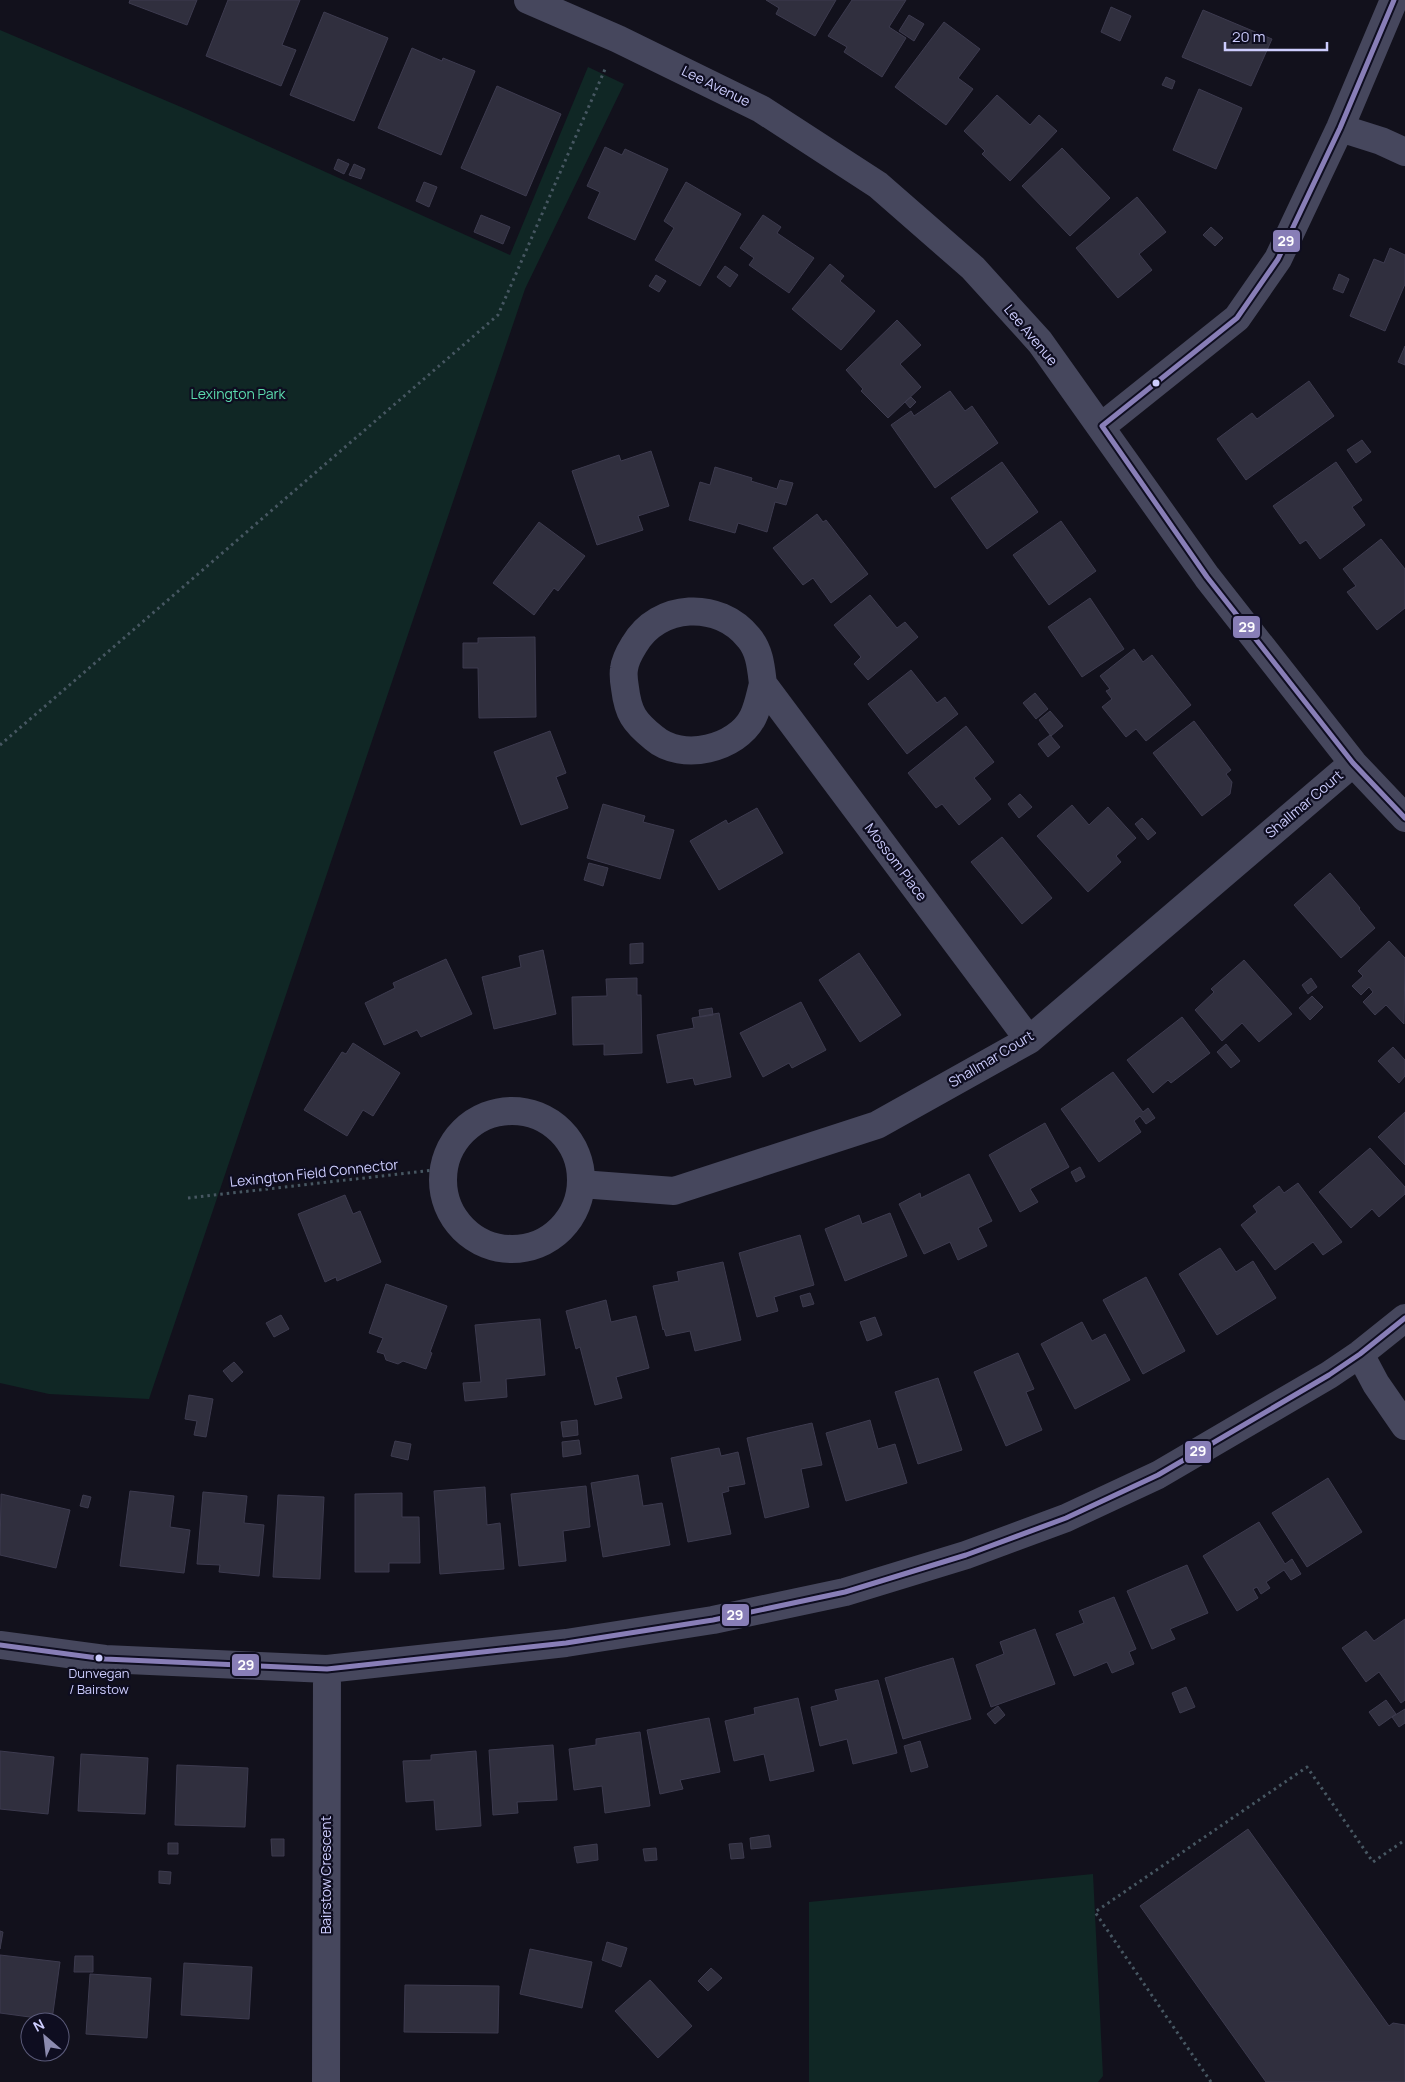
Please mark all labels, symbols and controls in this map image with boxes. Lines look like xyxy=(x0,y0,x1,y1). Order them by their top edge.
scale bar xyxy=(1225,20,1328,52)
text: 20 m xyxy=(1232,26,1265,47)
street label: Lee Avenue xyxy=(679,61,754,110)
line badge: 29 xyxy=(1272,229,1301,253)
text: 29 xyxy=(1277,231,1295,250)
street label: Lee Avenue xyxy=(1000,300,1063,369)
unlabelled marker xyxy=(1151,378,1161,388)
park label: Lexington Park xyxy=(191,384,287,403)
line badge: 29 xyxy=(1232,615,1261,639)
text: 29 xyxy=(1238,617,1256,636)
street label: Shallmar Court xyxy=(1261,765,1347,842)
street label: Mossom Place xyxy=(861,819,932,904)
street label: Shallmar Court xyxy=(945,1025,1037,1091)
street label: Lexington Field Connector xyxy=(229,1154,399,1191)
line badge: 29 xyxy=(1184,1440,1212,1464)
text: 29 xyxy=(1189,1441,1207,1460)
line badge: 29 xyxy=(721,1603,750,1627)
text: 29 xyxy=(726,1605,744,1624)
marker: Dunvegan / Bairstow xyxy=(94,1653,104,1663)
line badge: 29 xyxy=(231,1653,260,1677)
text: 29 xyxy=(237,1655,255,1674)
place label: Dunvegan / Bairstow xyxy=(69,1664,129,1698)
street label: Bairstow Crescent xyxy=(316,1815,335,1934)
north arrow xyxy=(20,2012,70,2062)
text: N xyxy=(30,2014,48,2036)

